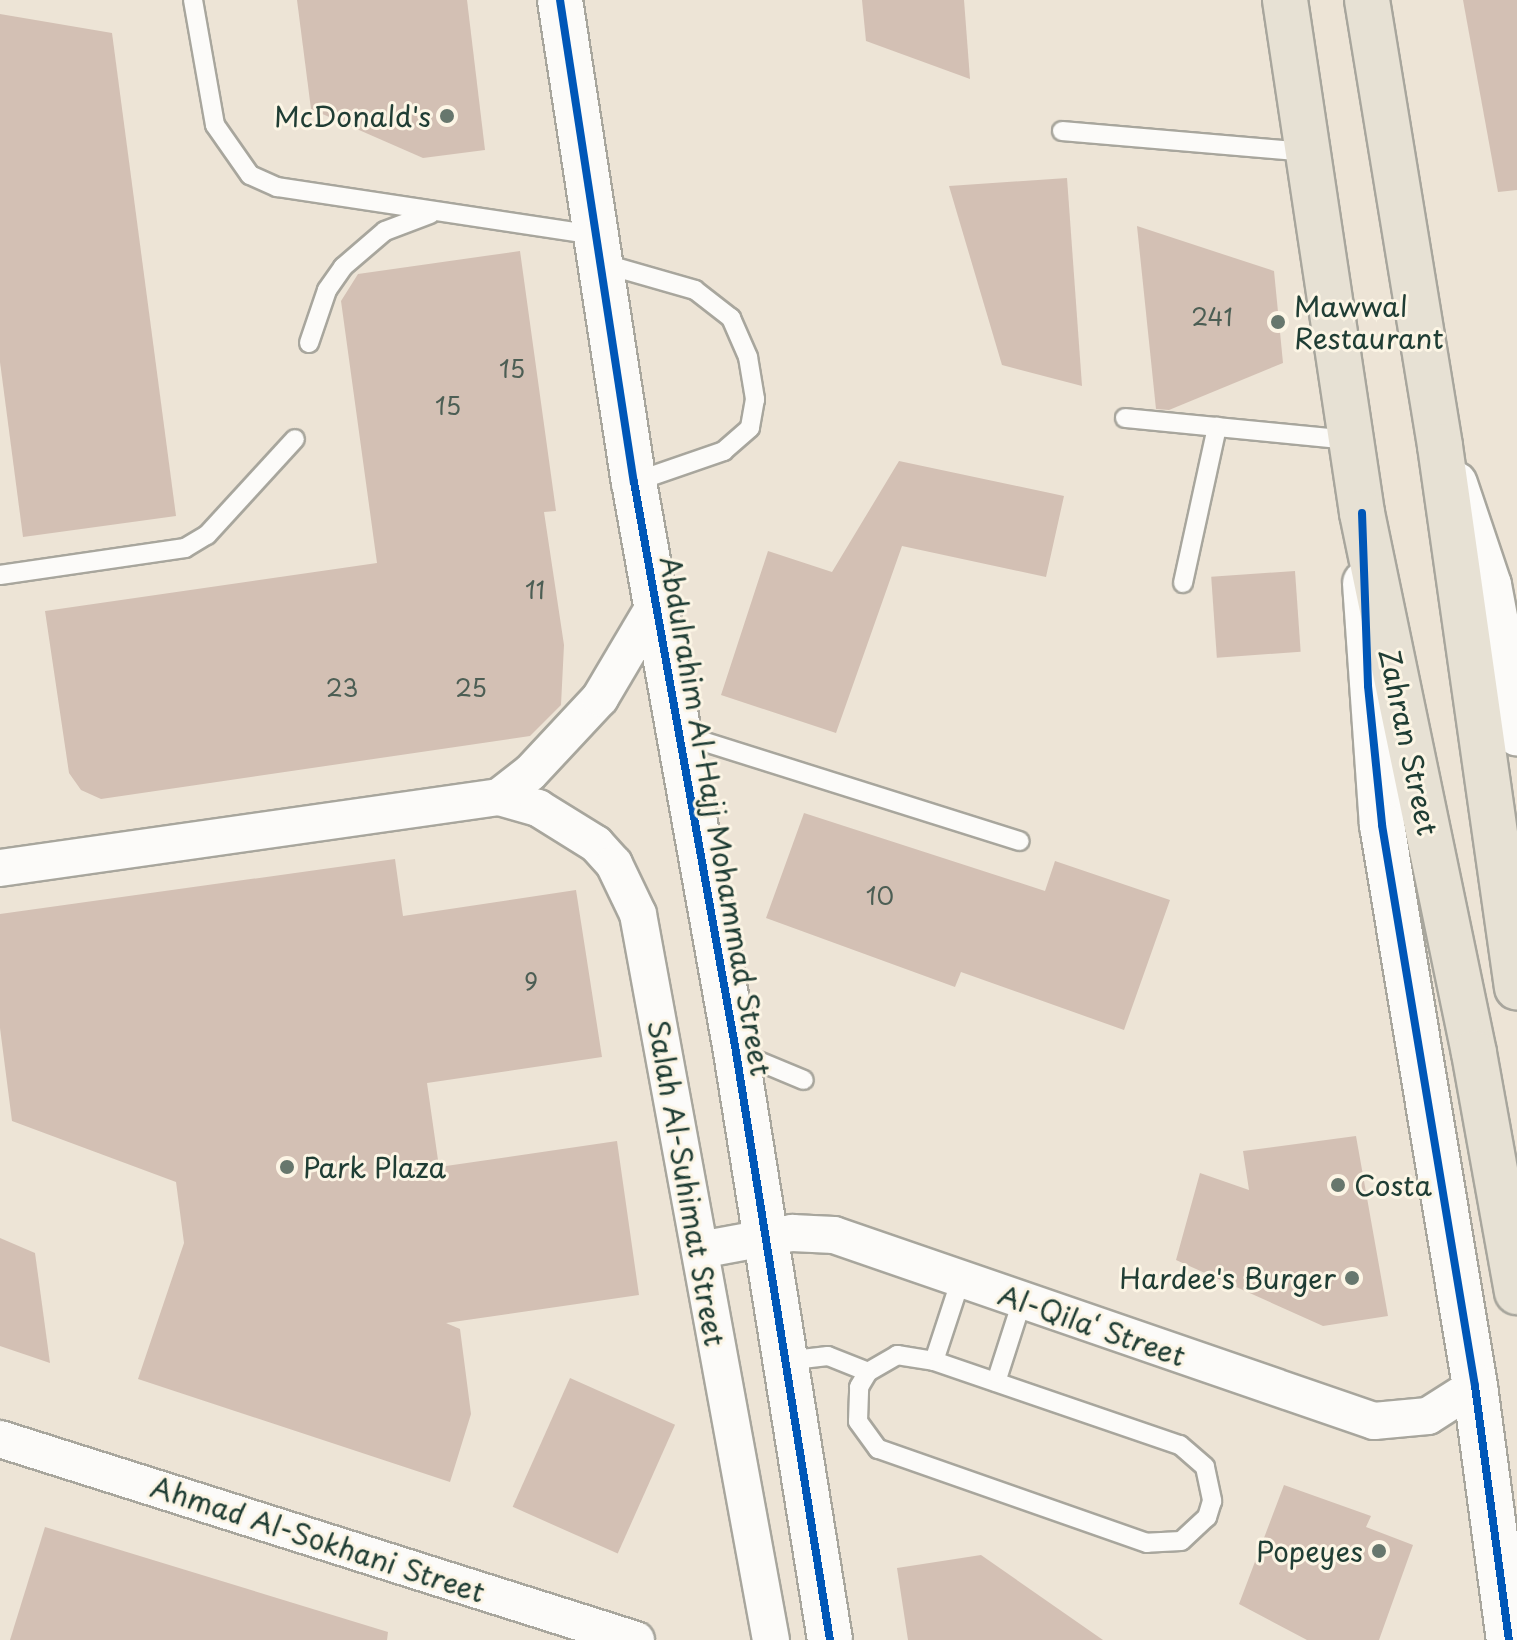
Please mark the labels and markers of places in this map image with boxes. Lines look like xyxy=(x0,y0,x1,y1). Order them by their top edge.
place label: McDonald's xyxy=(274,99,431,133)
marker: McDonald's xyxy=(438,107,456,125)
place label: Mawwal Restaurant xyxy=(1294,289,1444,355)
marker: Mawwal Restaurant xyxy=(1269,313,1287,331)
place label: Park Plaza xyxy=(303,1150,447,1184)
marker: Park Plaza xyxy=(278,1158,296,1176)
place label: Costa xyxy=(1354,1168,1432,1202)
marker: Costa xyxy=(1329,1176,1347,1194)
place label: Hardee's Burger xyxy=(1119,1261,1336,1295)
marker: Hardee's Burger xyxy=(1343,1269,1361,1287)
place label: Popeyes xyxy=(1256,1534,1363,1568)
marker: Popeyes xyxy=(1370,1542,1388,1560)

